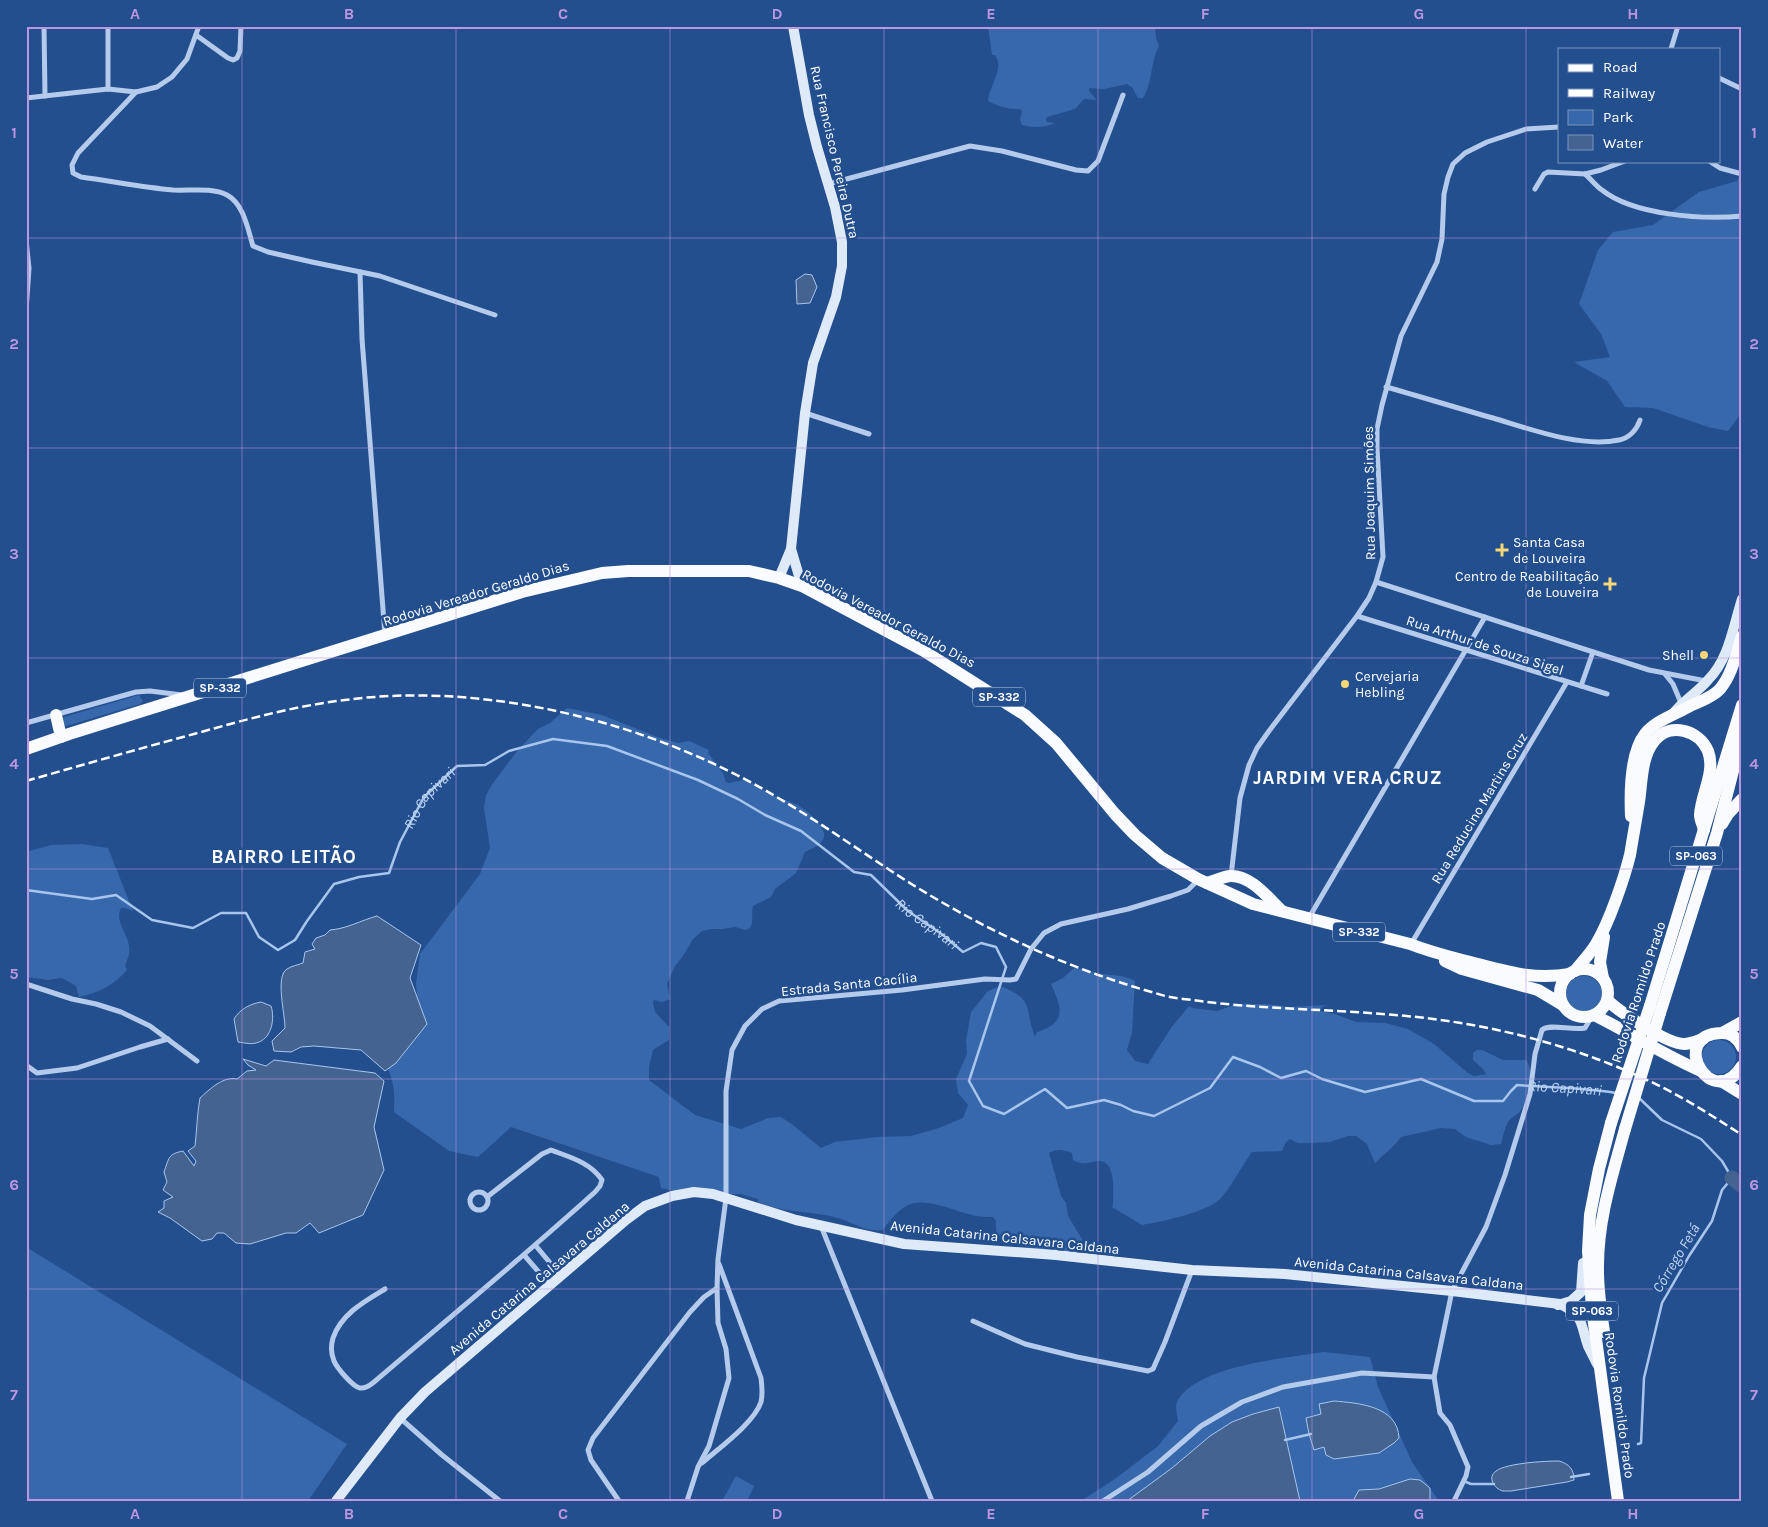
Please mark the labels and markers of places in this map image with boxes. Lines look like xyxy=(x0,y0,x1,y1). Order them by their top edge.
place label: Santa Casa de Louveira xyxy=(1513,534,1586,567)
marker: Santa Casa de Louveira xyxy=(1495,543,1509,557)
place label: Centro de Reabilitação de Louveira xyxy=(1455,568,1599,601)
marker: Centro de Reabilitação de Louveira xyxy=(1603,577,1617,591)
place label: Shell xyxy=(1662,647,1694,664)
marker: Shell xyxy=(1698,649,1710,661)
place label: Cervejaria Hebling xyxy=(1355,668,1419,701)
marker: Cervejaria Hebling xyxy=(1339,678,1351,690)

